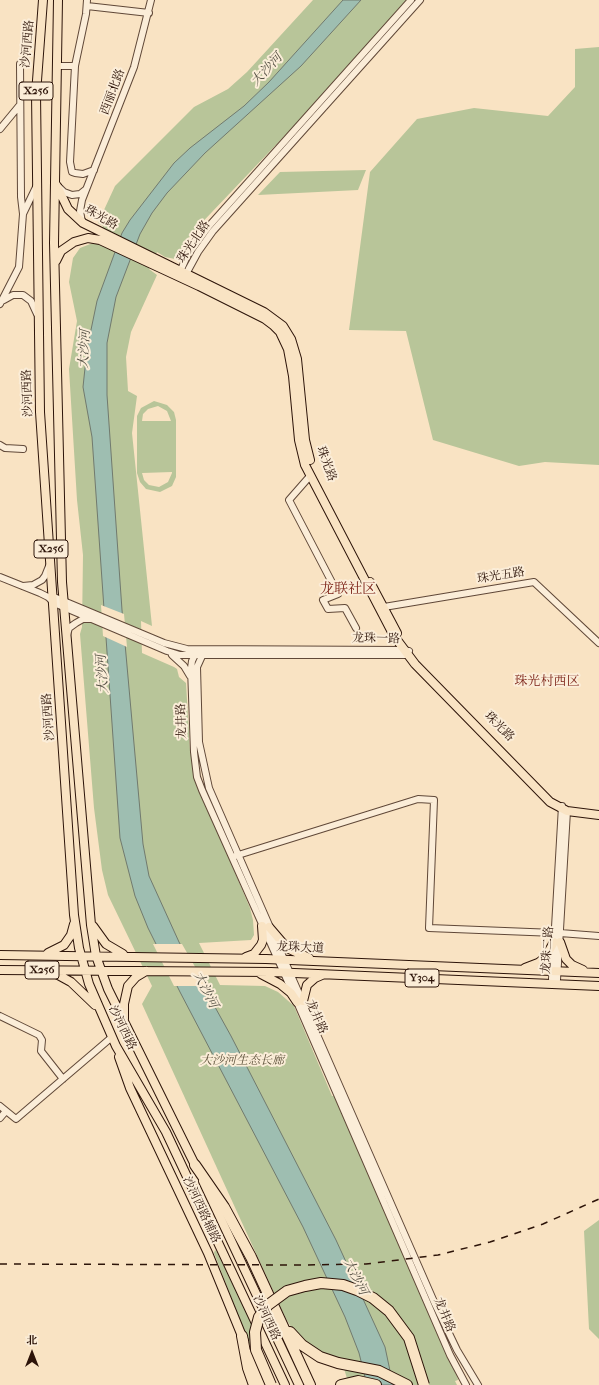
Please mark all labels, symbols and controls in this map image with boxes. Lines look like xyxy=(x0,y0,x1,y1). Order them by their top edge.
street label: 沙河西路 xyxy=(19,19,37,69)
water label: 大沙河 xyxy=(248,50,286,90)
street label: 西丽北路 xyxy=(98,67,128,117)
road number: X256 xyxy=(19,82,53,100)
street label: 珠光路 xyxy=(82,203,120,233)
street label: 珠光北路 xyxy=(175,218,213,266)
water label: 大沙河 xyxy=(76,329,94,369)
street label: 沙河西路 xyxy=(20,369,36,417)
street label: 珠光路 xyxy=(313,445,339,483)
road number: X256 xyxy=(34,540,68,558)
street label: 珠光五路 xyxy=(476,565,526,587)
district label: 龙联社区 xyxy=(320,582,376,598)
street label: 龙珠一路 xyxy=(352,631,400,647)
water label: 大沙河 xyxy=(94,654,112,694)
district label: 珠光村西区 xyxy=(515,674,579,690)
street label: 沙河西路 xyxy=(40,693,58,741)
street label: 龙井路 xyxy=(174,703,190,739)
street label: 珠光路 xyxy=(481,709,517,745)
street label: 龙珠二路 xyxy=(539,926,557,974)
street label: 龙珠大道 xyxy=(276,940,324,956)
road number: X256 xyxy=(25,961,59,979)
water label: 大沙河 xyxy=(189,969,221,1011)
road number: Y304 xyxy=(405,969,439,987)
street label: 龙井路 xyxy=(302,998,330,1036)
street label: 沙河西路 xyxy=(105,1003,139,1053)
park label: 大沙河生态长廊 xyxy=(200,1054,284,1068)
street label: 沙河西路辅路 xyxy=(179,1174,223,1246)
water label: 大沙河 xyxy=(339,1256,371,1298)
street label: 沙河西路 xyxy=(249,1293,283,1343)
street label: 龙井路 xyxy=(430,1296,458,1334)
north arrow xyxy=(12,1333,52,1373)
text: 北 xyxy=(27,1334,38,1347)

